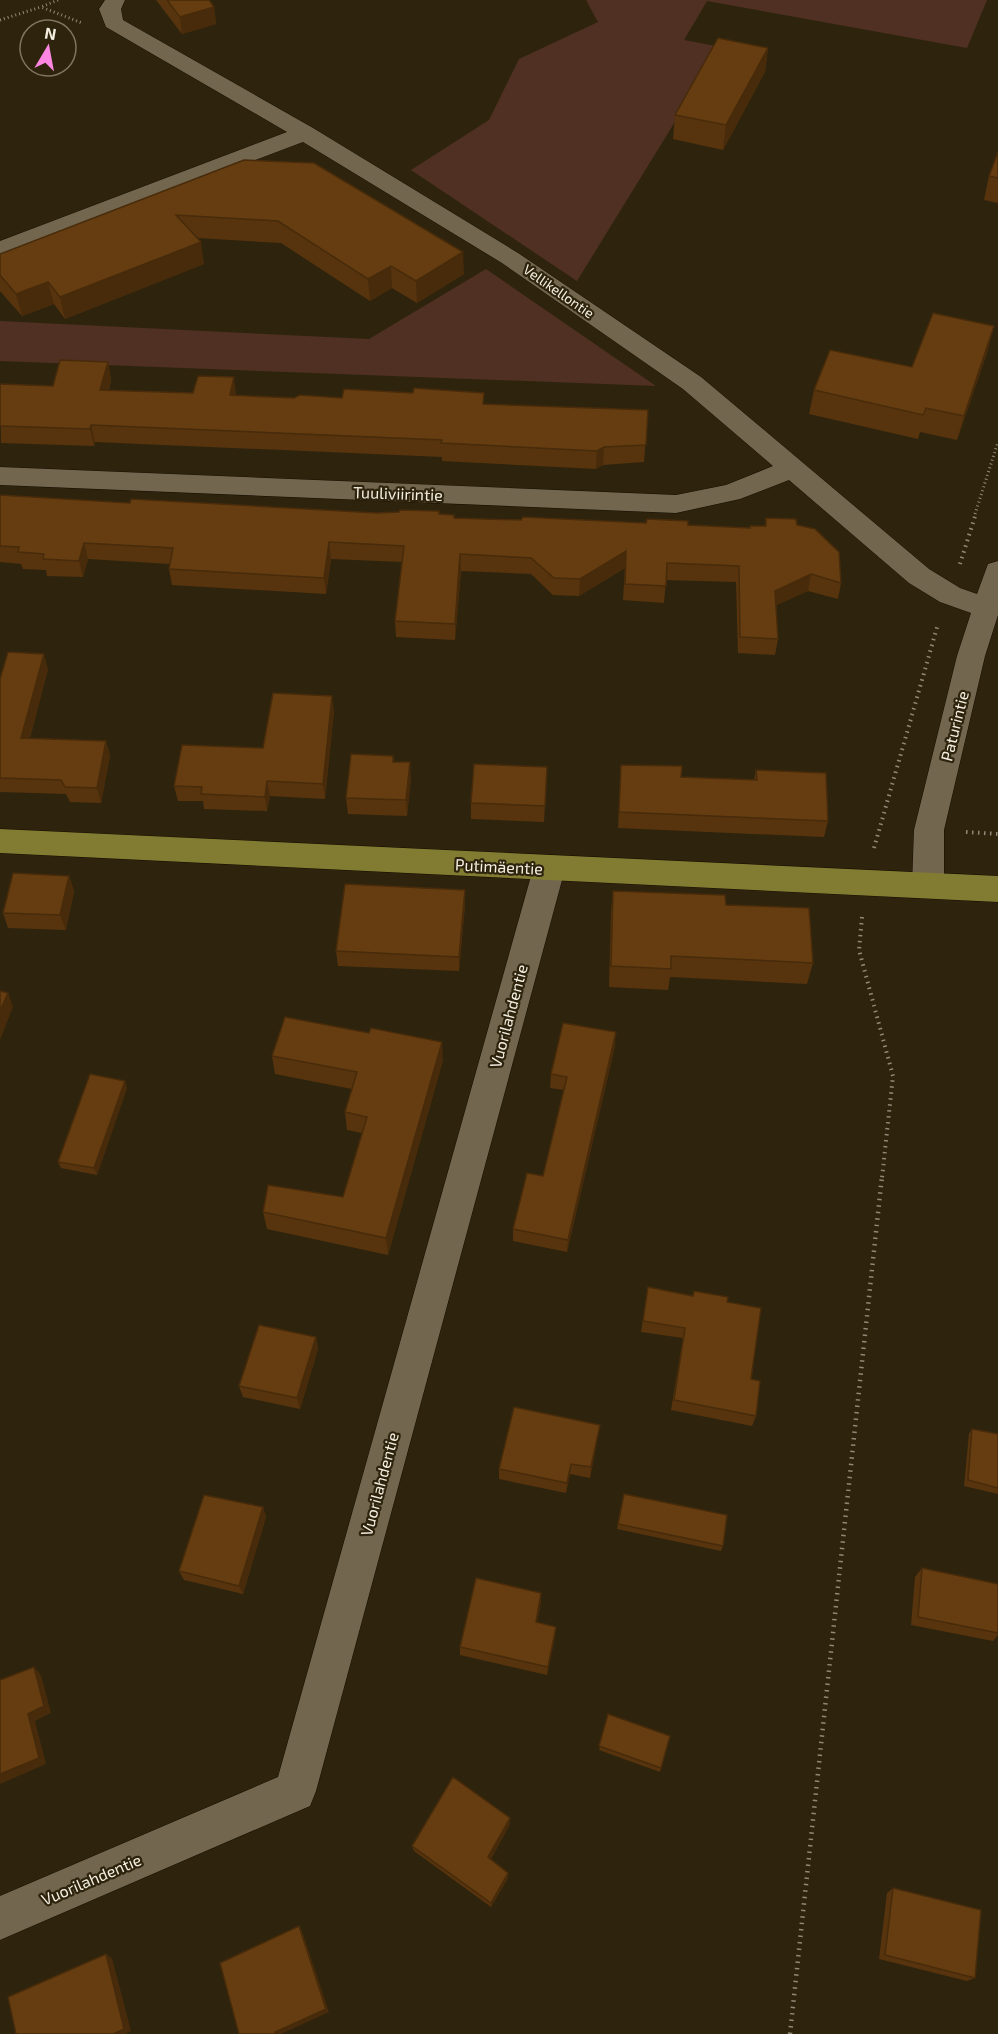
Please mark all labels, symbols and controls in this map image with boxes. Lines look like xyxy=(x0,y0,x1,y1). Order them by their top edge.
north arrow xyxy=(18,18,78,78)
text: N xyxy=(43,22,58,43)
street label: Vellikellontie xyxy=(520,260,598,322)
street label: Tuuliviirintie xyxy=(353,482,443,504)
street label: Paturintie xyxy=(936,689,972,763)
street label: Putimäentie xyxy=(455,854,543,878)
street label: Vuorilahdentie xyxy=(485,962,531,1070)
street label: Vuorilahdentie xyxy=(356,1430,402,1538)
street label: Vuorilahdentie xyxy=(38,1849,144,1909)

